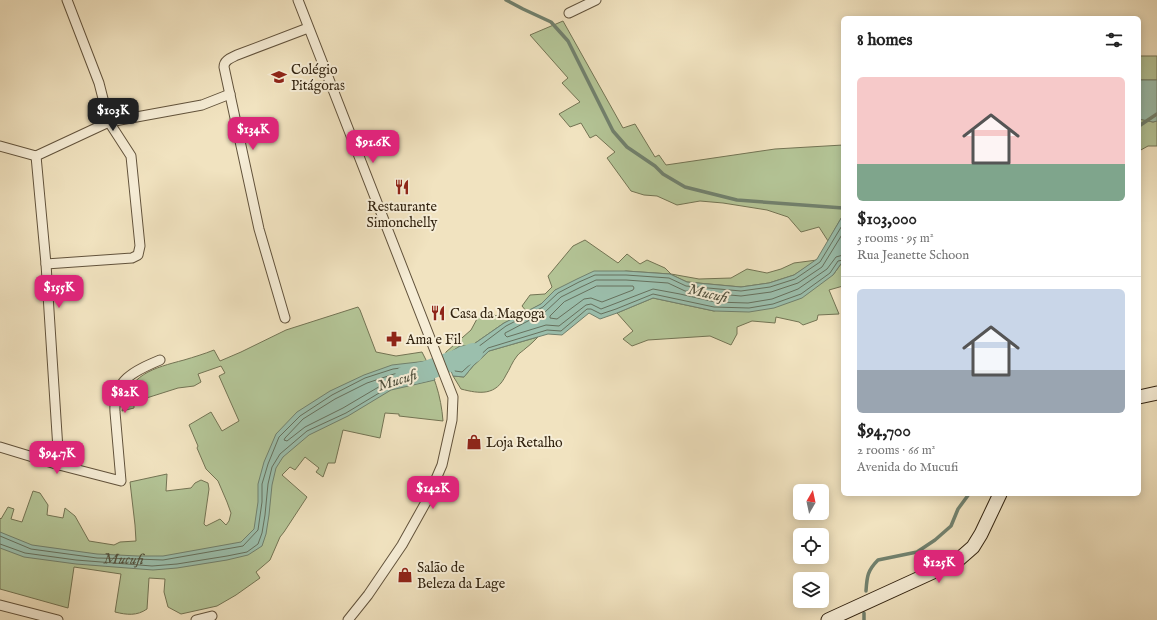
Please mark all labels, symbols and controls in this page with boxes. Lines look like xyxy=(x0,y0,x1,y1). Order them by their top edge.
icon: filters xyxy=(1103,29,1125,51)
text: 8 homes xyxy=(857,30,912,51)
place label: Colégio Pitágoras xyxy=(291,61,345,95)
school or university icon: Colégio Pitágoras xyxy=(270,68,288,86)
pin: $103K xyxy=(85,98,141,132)
text: $103K xyxy=(97,102,129,119)
icon: home xyxy=(955,103,1027,175)
pin: $134K xyxy=(225,117,281,151)
text: $134K xyxy=(237,121,269,138)
pin: $91.6K xyxy=(340,130,406,164)
text: $91.6K xyxy=(355,134,391,151)
restaurant icon: Restaurante Simonchelly xyxy=(393,178,411,196)
place label: Restaurante Simonchelly xyxy=(367,198,438,232)
text: $103,000 xyxy=(857,209,917,230)
text: 3 rooms · 95 m² xyxy=(857,230,934,247)
text: Rua Jeanette Schoon xyxy=(857,247,969,264)
pin: $155K xyxy=(31,275,87,309)
text: $155K xyxy=(44,279,74,296)
water label: Mucufi xyxy=(686,280,731,308)
restaurant icon: Casa da Magoga xyxy=(429,304,447,322)
place label: Casa da Magoga xyxy=(450,305,546,323)
icon: home xyxy=(955,315,1027,387)
pharmacy icon: Ama e Fil xyxy=(385,330,403,348)
place label: Ama e Fil xyxy=(405,331,461,349)
water label: Mucufi xyxy=(375,365,421,396)
pin: $82K xyxy=(101,380,149,414)
text: $82K xyxy=(111,384,139,401)
text: $94,700 xyxy=(857,421,911,442)
shop icon: Loja Retalho xyxy=(465,433,483,451)
place label: Loja Retalho xyxy=(486,434,563,452)
pin: $94.7K xyxy=(24,441,90,475)
text: 2 rooms · 66 m² xyxy=(857,442,935,459)
text: $94.7K xyxy=(38,445,76,462)
text: Avenida do Mucufi xyxy=(857,459,958,476)
pin: $142K xyxy=(405,476,461,510)
text: $142K xyxy=(416,480,450,497)
north arrow xyxy=(793,484,829,520)
map controls xyxy=(793,484,829,608)
button: locate xyxy=(793,528,829,564)
water label: Mucufi xyxy=(103,549,146,569)
pin: $125K xyxy=(911,550,967,584)
text: $125K xyxy=(923,554,955,571)
place label: Salão de Beleza da Lage xyxy=(417,559,506,593)
shop icon: Salão de Beleza da Lage xyxy=(396,566,414,584)
button: layers xyxy=(793,572,829,608)

